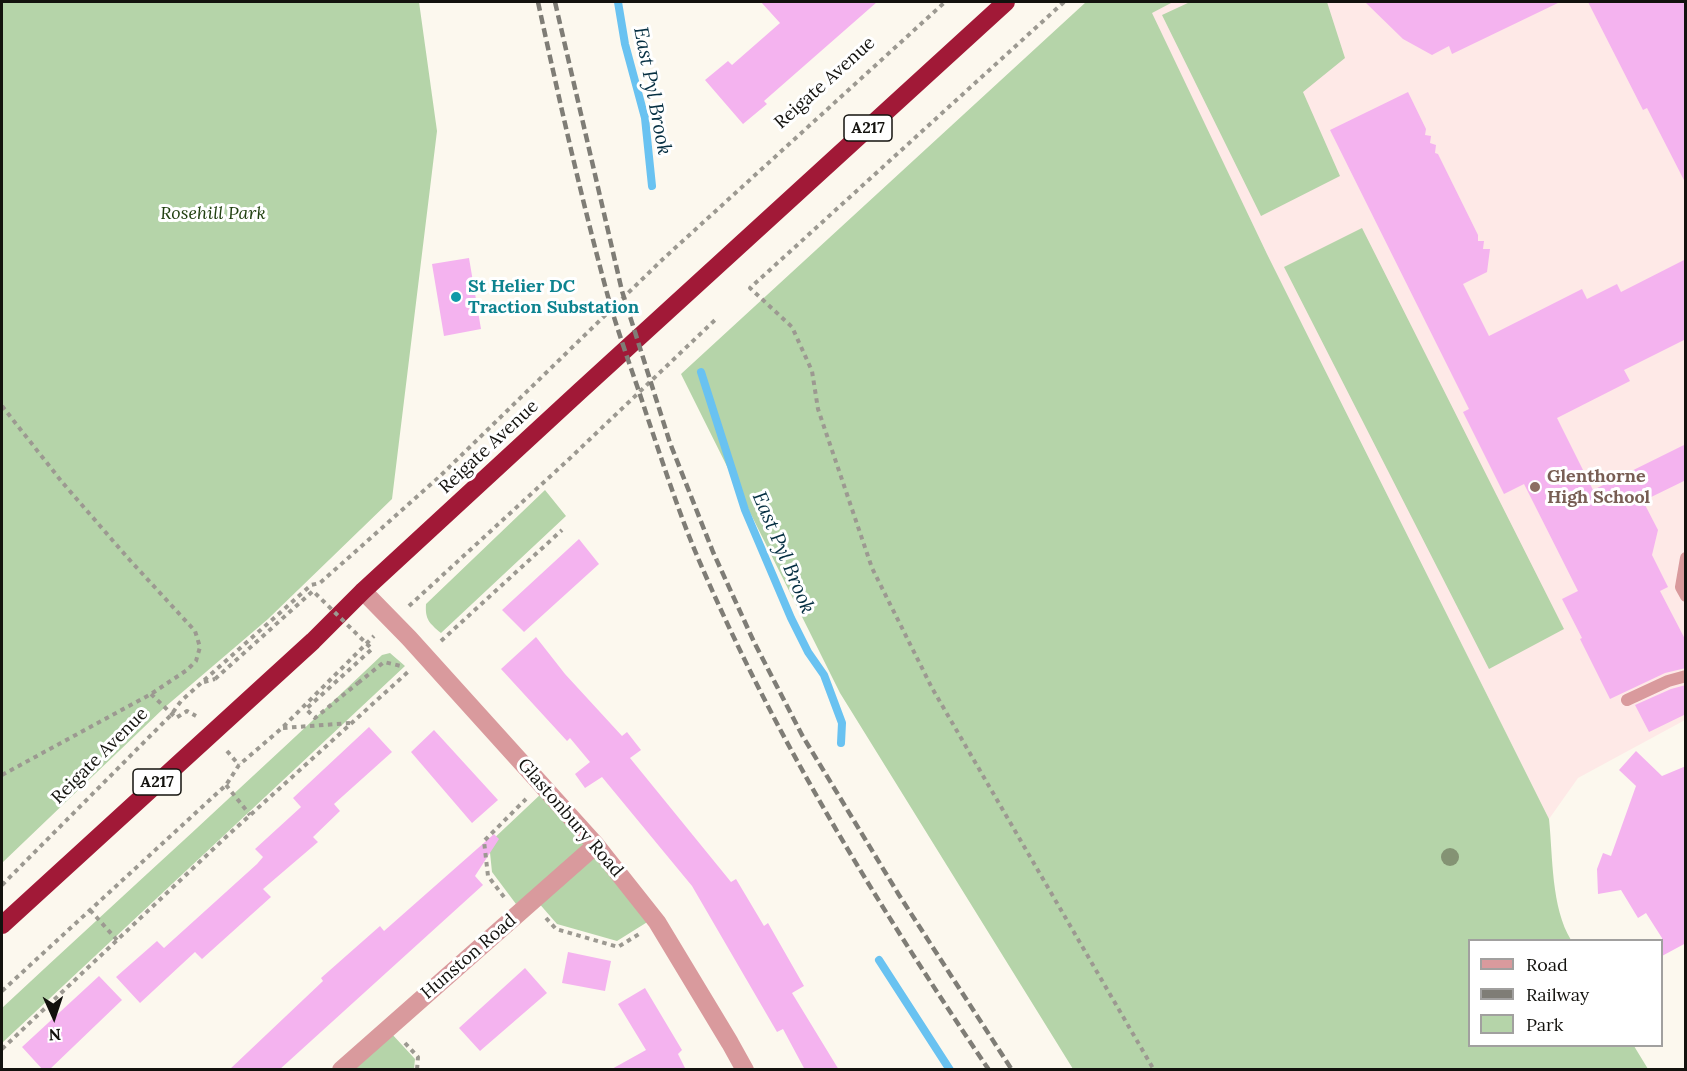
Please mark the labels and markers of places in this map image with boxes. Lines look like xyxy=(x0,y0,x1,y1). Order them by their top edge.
place label: St Helier DC Traction Substation xyxy=(468,276,639,318)
marker: St Helier DC Traction Substation xyxy=(449,290,463,304)
place label: Glenthorne High School xyxy=(1547,466,1650,508)
marker: Glenthorne High School xyxy=(1528,480,1542,494)

